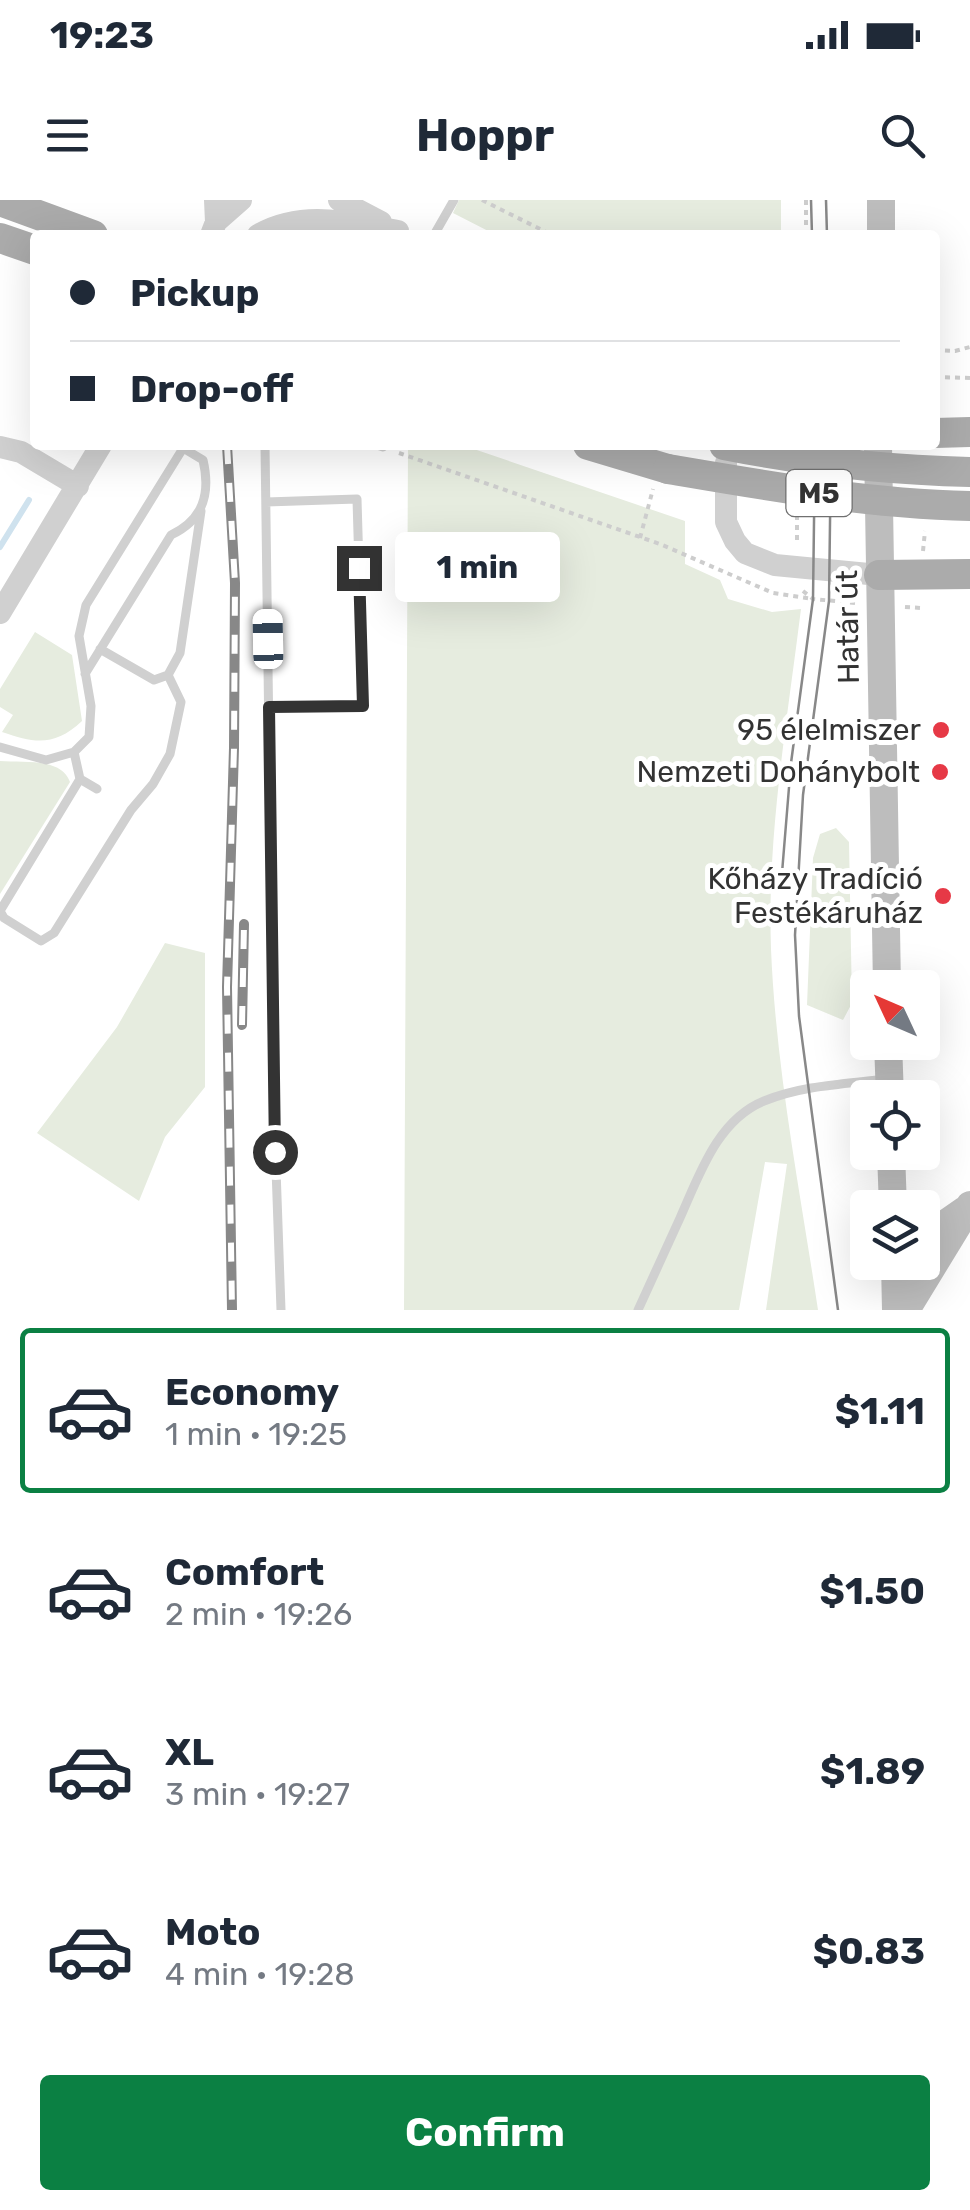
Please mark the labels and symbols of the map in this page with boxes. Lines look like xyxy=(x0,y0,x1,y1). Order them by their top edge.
road number: M5 xyxy=(786,470,852,516)
callout: 1 min xyxy=(394,533,559,603)
route end xyxy=(337,546,382,591)
street label: Határ út xyxy=(829,569,867,684)
car xyxy=(252,609,284,669)
place label: 95 élelmiszer xyxy=(737,712,922,748)
marker: 95 élelmiszer xyxy=(930,719,952,741)
place label: Nemzeti Dohánybolt xyxy=(636,754,920,790)
marker: Nemzeti Dohánybolt xyxy=(929,761,951,783)
place label: Kőházy Tradíció Festékáruház xyxy=(707,861,923,931)
marker: Kőházy Tradíció Festékáruház xyxy=(932,885,954,907)
north arrow xyxy=(850,970,940,1060)
route start xyxy=(253,1130,298,1175)

